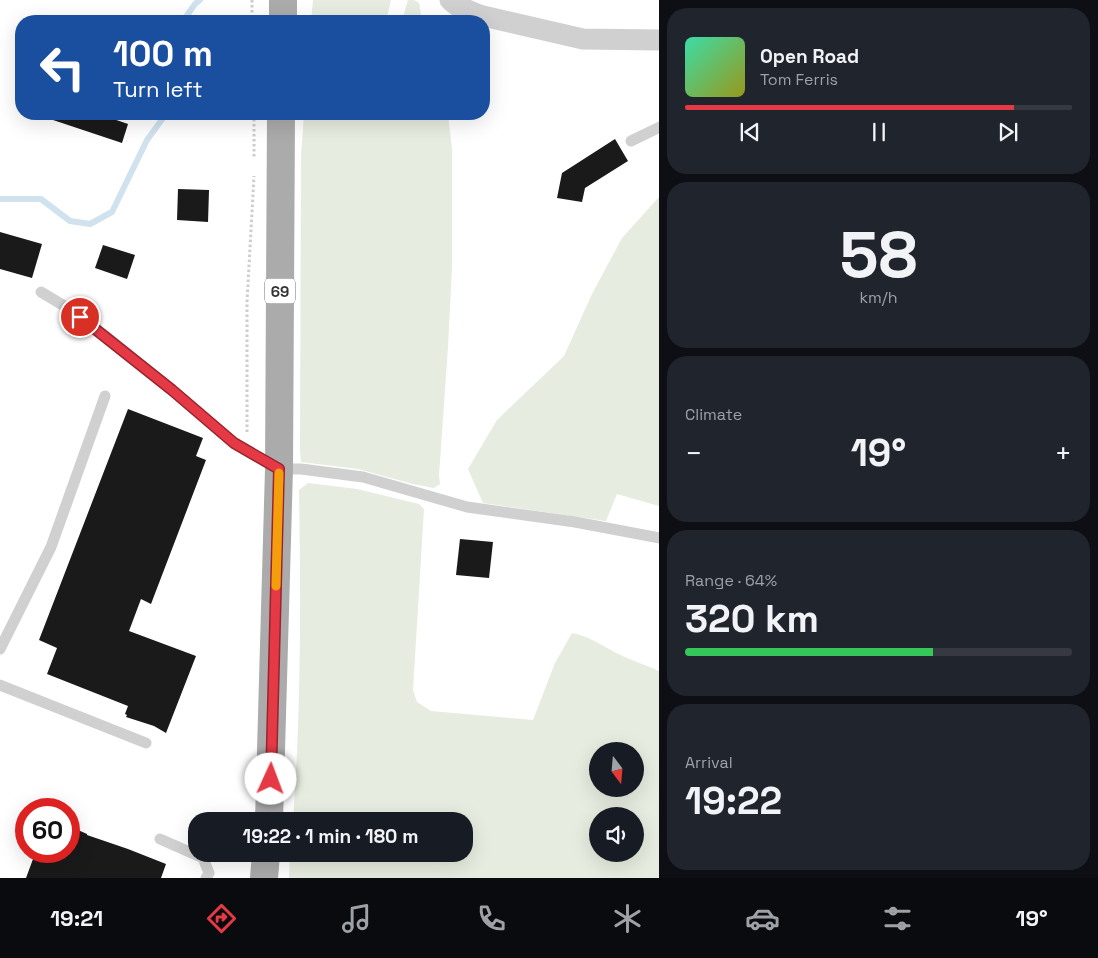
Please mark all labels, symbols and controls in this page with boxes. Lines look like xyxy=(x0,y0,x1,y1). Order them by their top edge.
text: 100 m xyxy=(113,32,213,76)
icon: left xyxy=(30,35,95,100)
text: Open Road xyxy=(760,44,859,69)
text: Tom Ferris xyxy=(760,69,838,90)
text: Turn left xyxy=(113,75,203,103)
icon: previous xyxy=(736,118,764,146)
icon: pause xyxy=(865,118,893,146)
icon: next xyxy=(994,118,1022,146)
text: 58 xyxy=(839,213,918,296)
road number: 69 xyxy=(265,278,295,304)
text: km/h xyxy=(859,287,898,308)
pin xyxy=(59,296,101,338)
icon: arrive xyxy=(66,303,94,331)
text: Climate xyxy=(685,404,742,425)
text: 19° xyxy=(851,429,906,477)
text: − xyxy=(685,435,702,471)
text: + xyxy=(1055,435,1072,471)
text: Range · 64% xyxy=(685,570,777,591)
text: 320 km xyxy=(685,595,819,643)
north arrow xyxy=(589,742,644,798)
map controls xyxy=(589,742,644,862)
position arrow xyxy=(244,752,296,804)
text: Arrival xyxy=(685,752,733,773)
text: 19:22 xyxy=(685,777,782,825)
speed limit sign: 60 xyxy=(15,798,80,863)
button: sound xyxy=(589,807,644,862)
text: 19:22 · 1 min · 180 m xyxy=(243,824,418,849)
icon: directions xyxy=(204,901,239,936)
icon: music xyxy=(339,901,374,936)
icon: phone xyxy=(474,901,509,936)
icon: climate xyxy=(610,901,645,936)
icon: car xyxy=(745,901,780,936)
icon: filters xyxy=(880,901,915,936)
text: 19:21 xyxy=(50,904,103,932)
text: 19° xyxy=(1016,904,1048,932)

